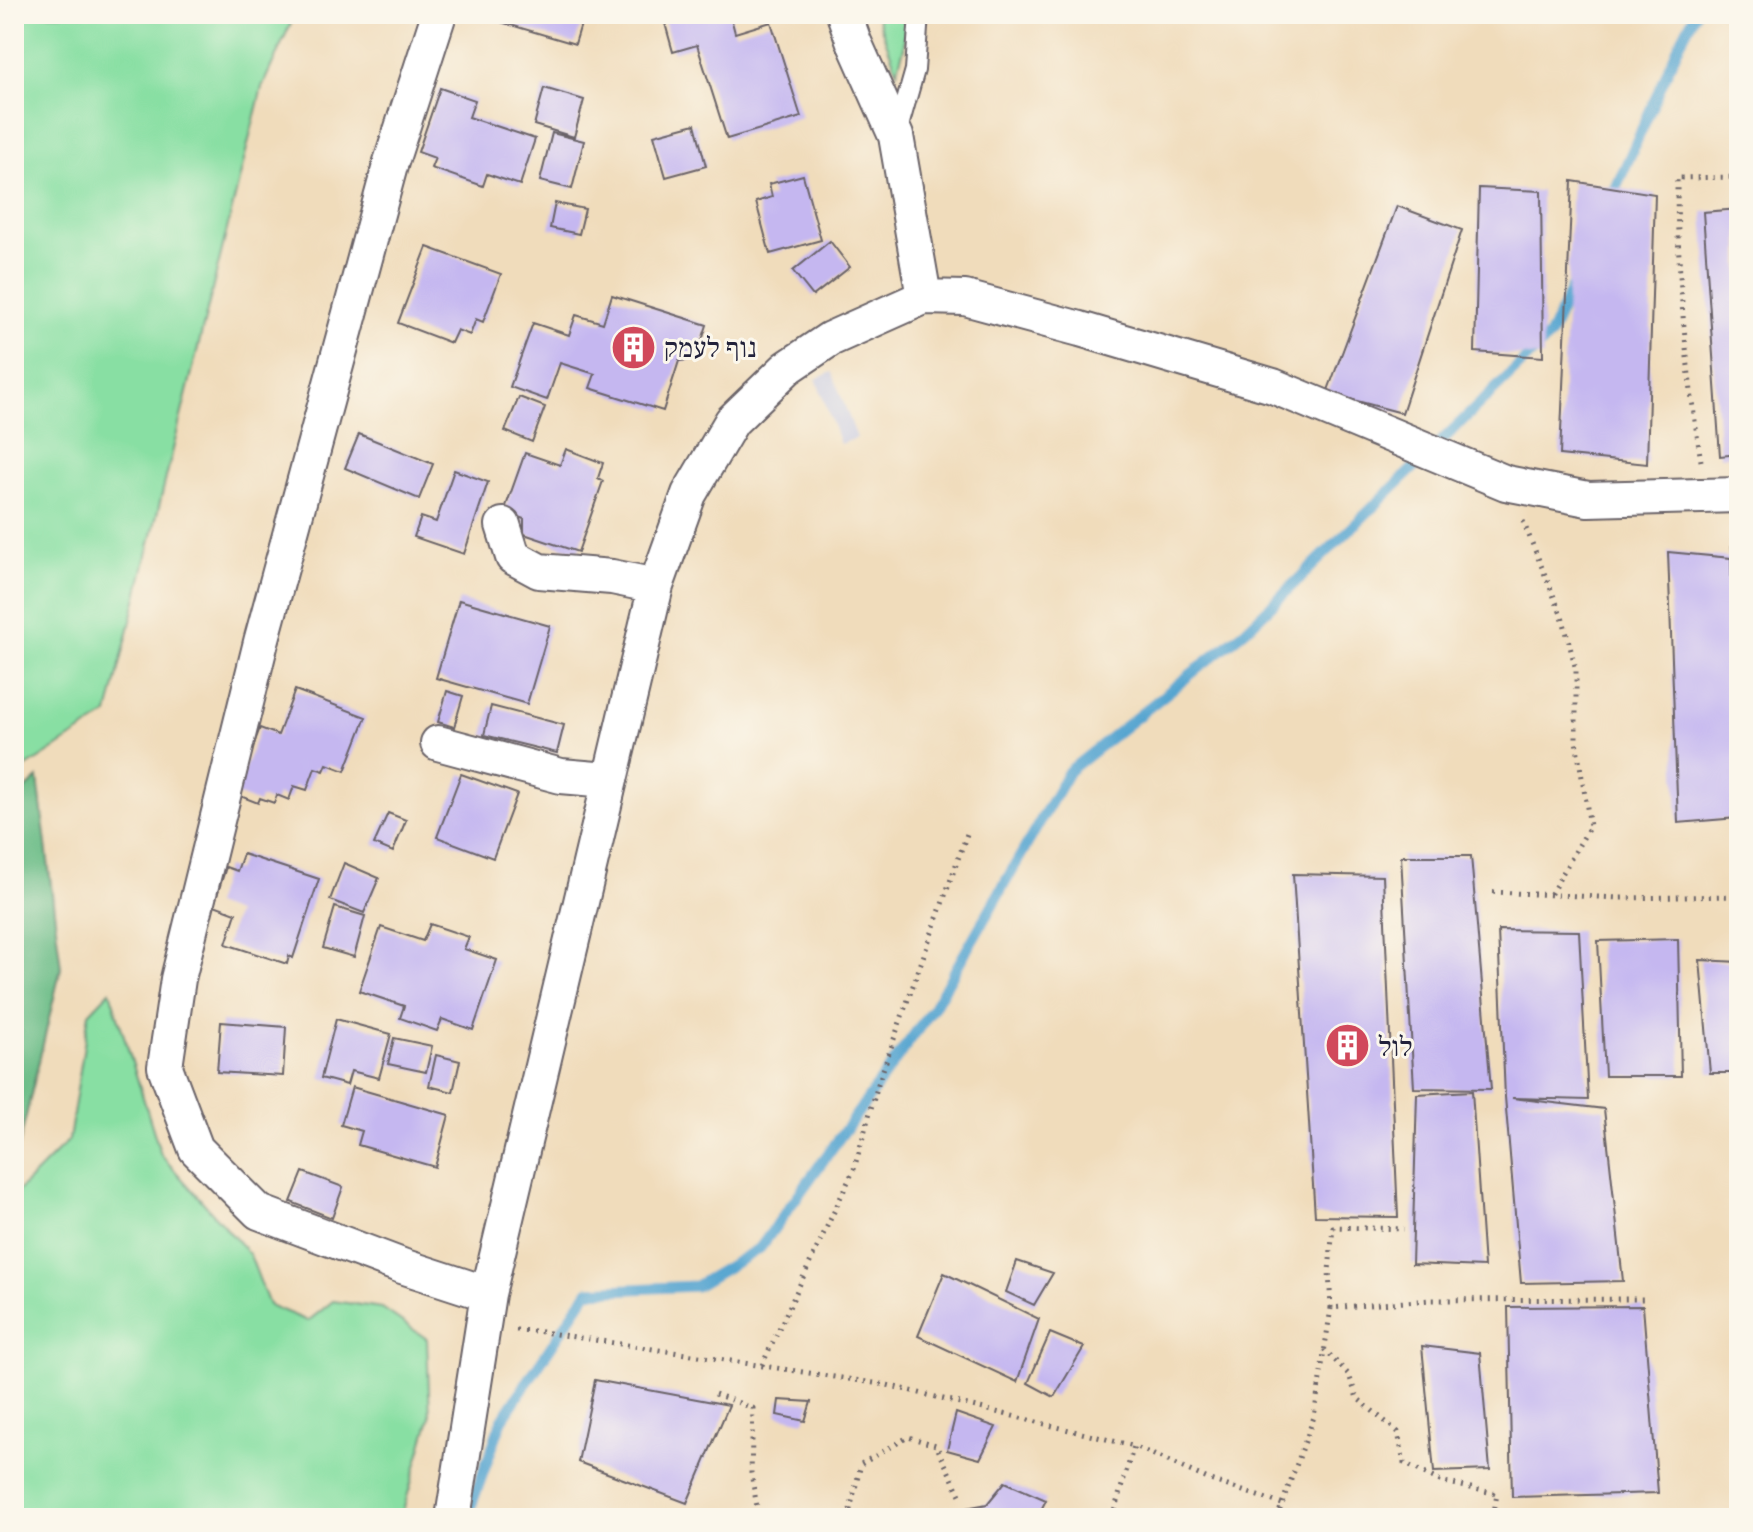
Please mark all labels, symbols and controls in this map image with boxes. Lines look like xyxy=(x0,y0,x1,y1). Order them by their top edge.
building icon: נוף לעמק xyxy=(609,323,657,371)
place label: נוף לעמק xyxy=(664,331,757,366)
building icon: לול xyxy=(1323,1022,1371,1070)
place label: לול xyxy=(1378,1030,1413,1065)

